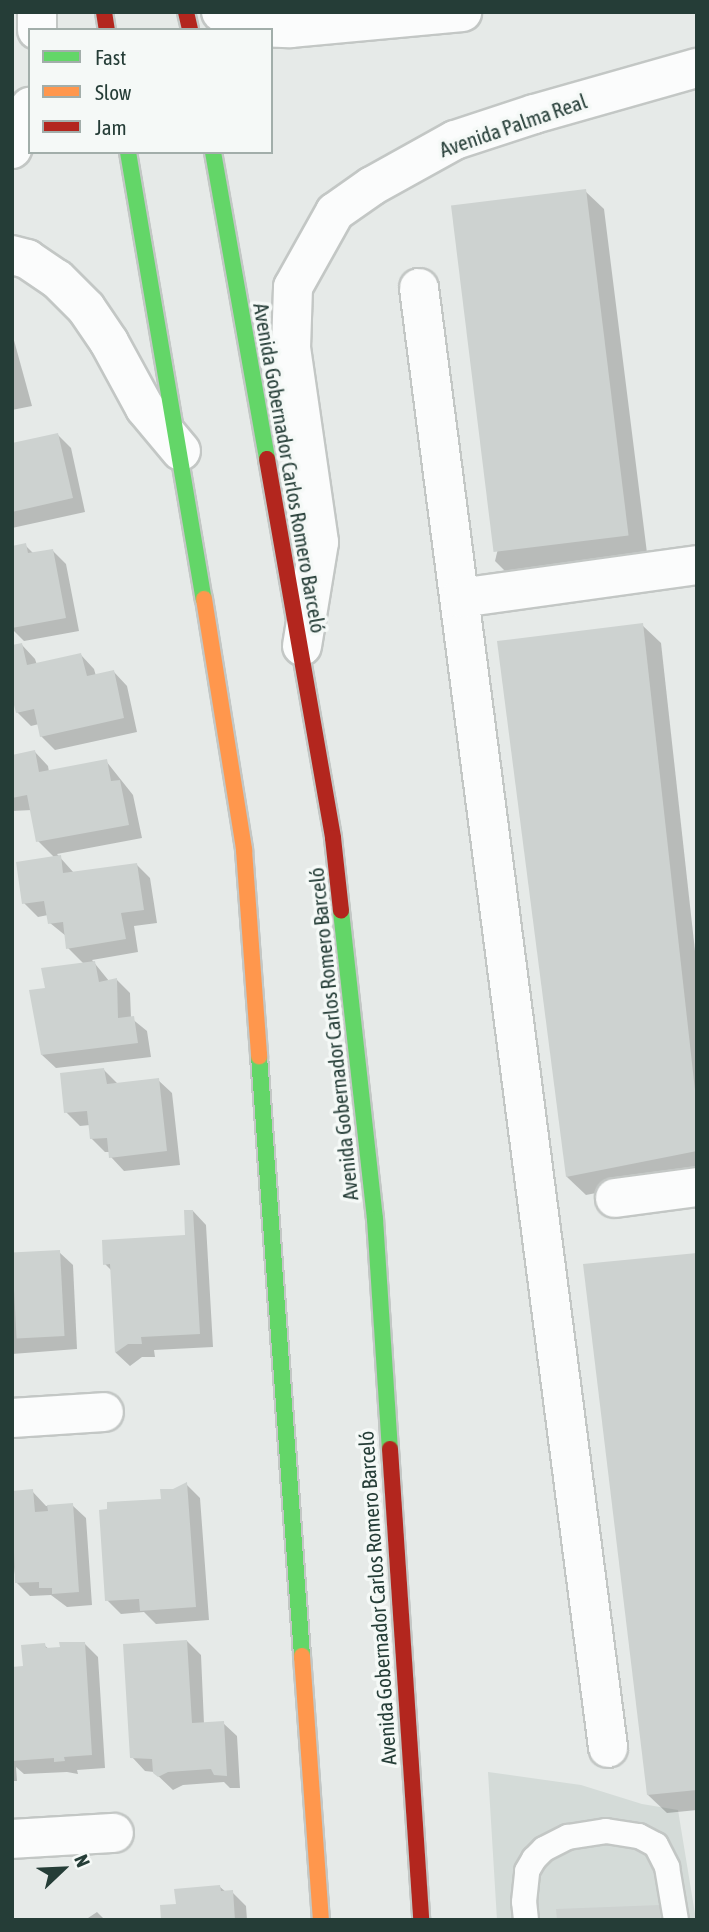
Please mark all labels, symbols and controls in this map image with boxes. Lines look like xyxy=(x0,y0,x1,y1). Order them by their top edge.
legend xyxy=(28,28,273,154)
text: Fast xyxy=(95,45,126,69)
text: Slow xyxy=(95,80,131,104)
street label: Avenida Palma Real xyxy=(436,88,590,162)
text: Jam xyxy=(95,115,127,139)
street label: Avenida Gobernador Carlos Romero Barceló xyxy=(249,301,331,635)
street label: Avenida Gobernador Carlos Romero Barceló xyxy=(303,866,363,1202)
street label: Avenida Gobernador Carlos Romero Barceló xyxy=(353,1430,401,1766)
north arrow xyxy=(28,1834,98,1904)
text: N xyxy=(70,1851,95,1870)

